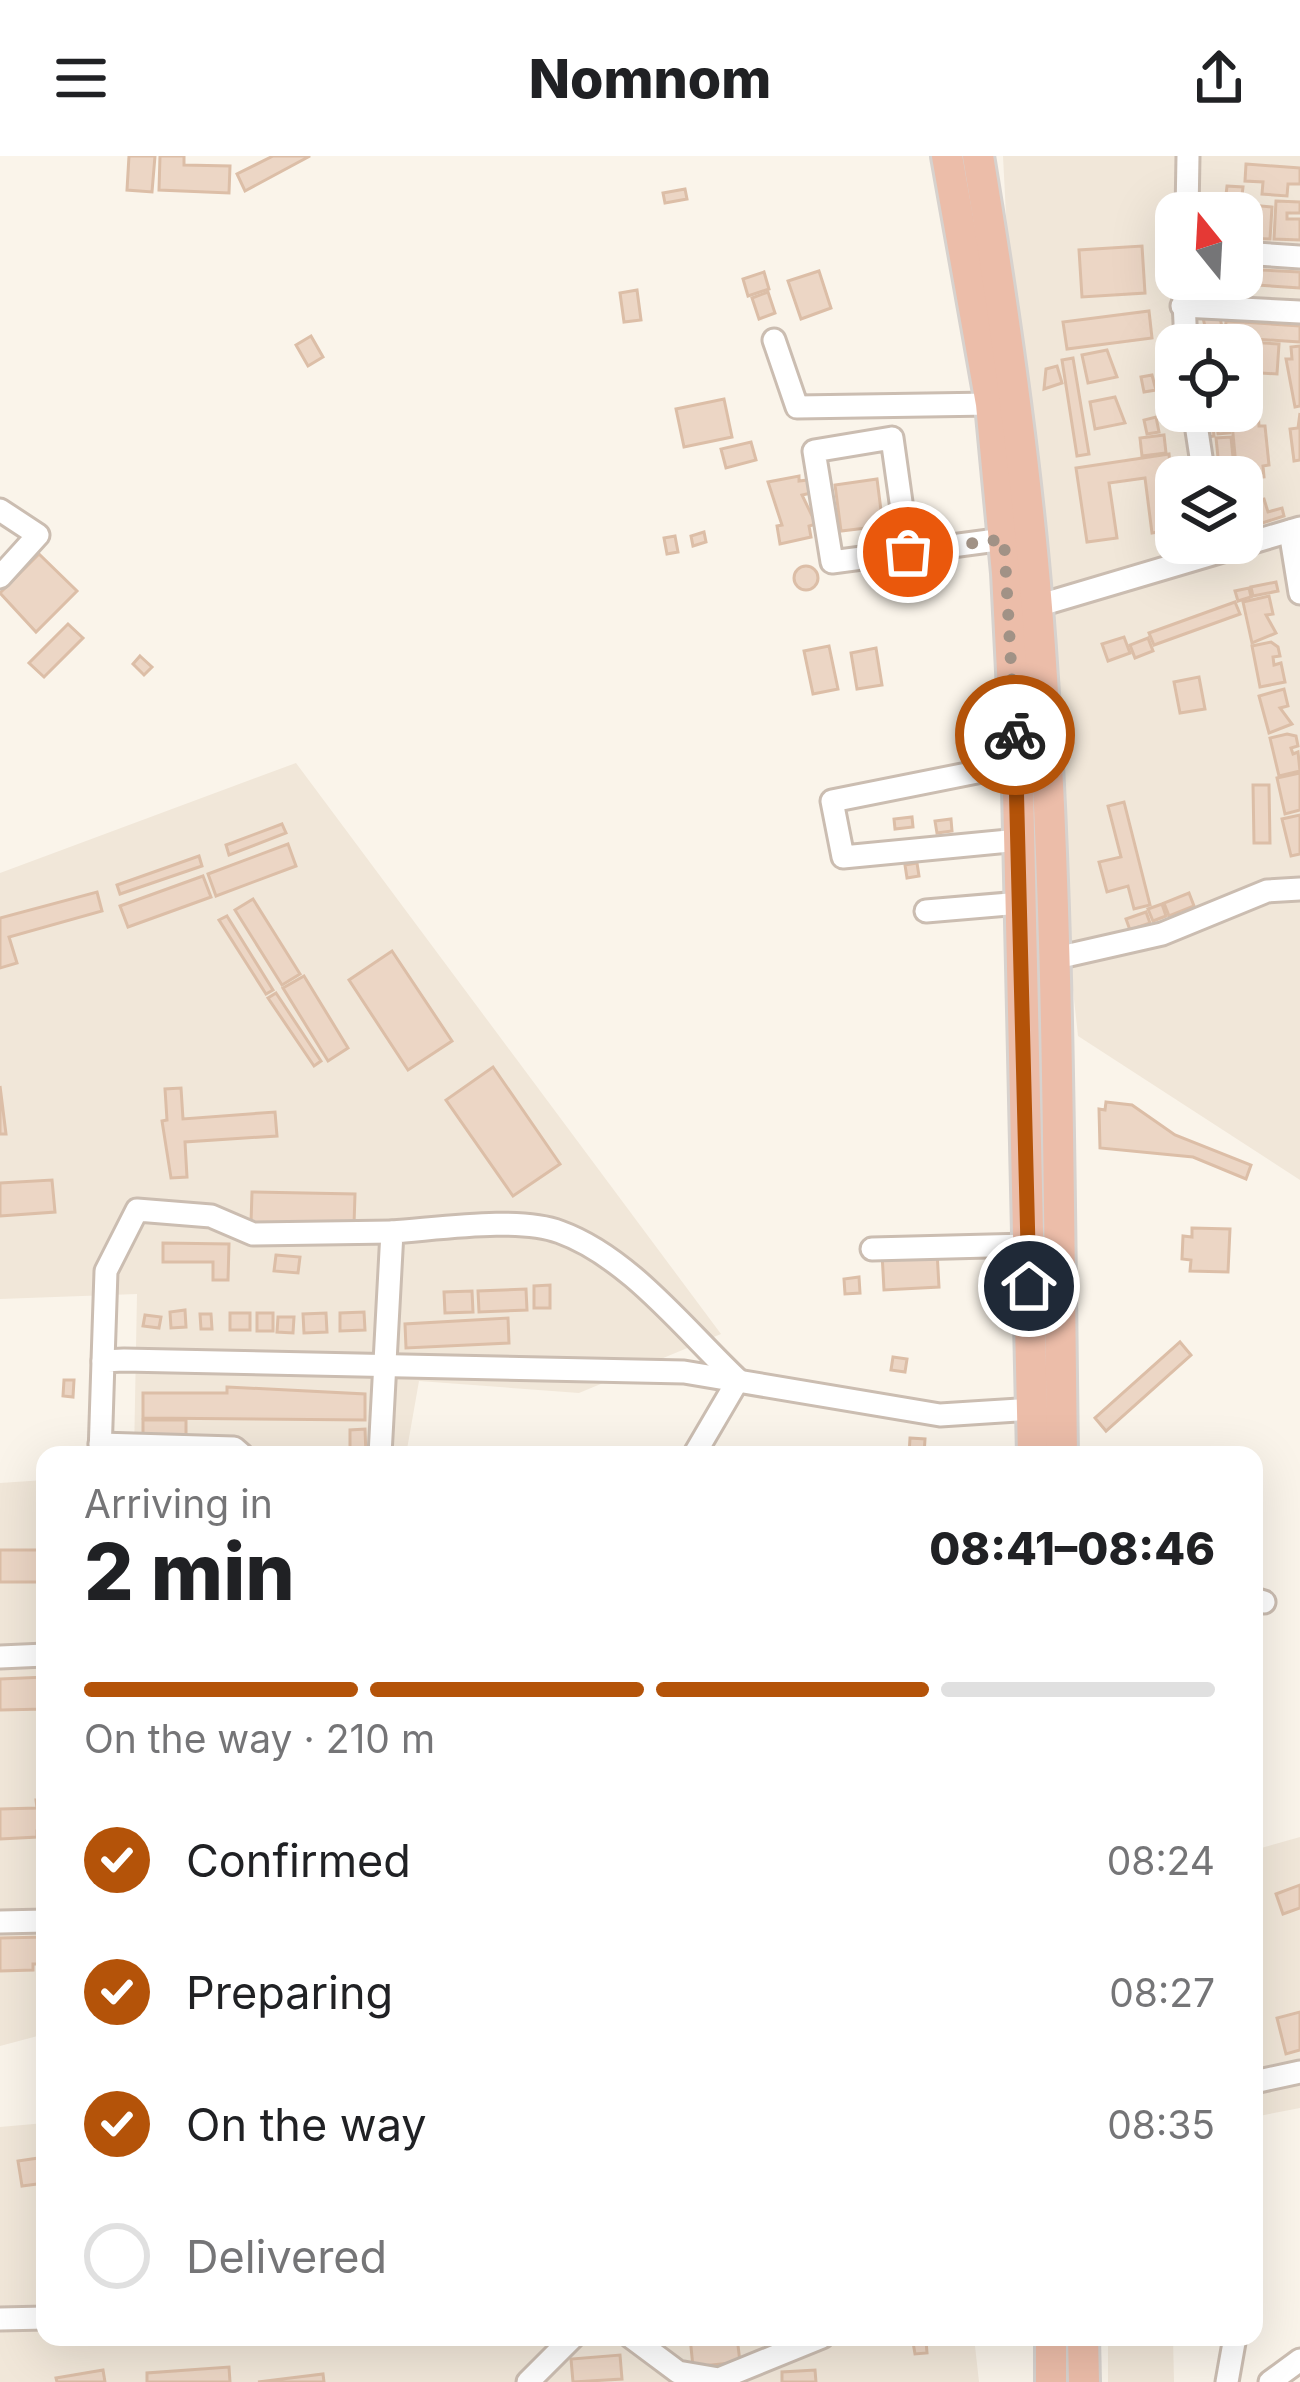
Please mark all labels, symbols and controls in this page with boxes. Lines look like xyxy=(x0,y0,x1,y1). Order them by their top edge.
icon: menu xyxy=(48,45,114,111)
icon: share xyxy=(1186,45,1252,111)
text: Nomnom xyxy=(529,46,771,111)
north arrow xyxy=(1155,192,1263,300)
map controls xyxy=(1155,192,1263,564)
button: locate xyxy=(1155,324,1263,432)
button: layers xyxy=(1155,456,1263,564)
pin xyxy=(857,501,959,603)
icon: bag xyxy=(875,519,941,585)
courier xyxy=(955,675,1075,795)
icon: bike xyxy=(982,702,1048,768)
pin xyxy=(978,1235,1080,1337)
icon: home xyxy=(996,1253,1062,1319)
text: Arriving in xyxy=(84,1480,273,1527)
text: 08:41–08:46 xyxy=(929,1521,1215,1576)
text: 2 min xyxy=(84,1524,295,1619)
text: On the way · 210 m xyxy=(84,1715,435,1762)
icon: check xyxy=(84,1827,150,1893)
text: Confirmed xyxy=(186,1833,411,1888)
text: 08:24 xyxy=(1107,1837,1215,1884)
icon: check xyxy=(84,1959,150,2025)
text: Preparing xyxy=(186,1965,393,2020)
text: 08:27 xyxy=(1109,1969,1215,2016)
icon: check xyxy=(84,2091,150,2157)
text: On the way xyxy=(186,2097,427,2152)
text: 08:35 xyxy=(1107,2101,1215,2148)
text: Delivered xyxy=(186,2229,387,2284)

